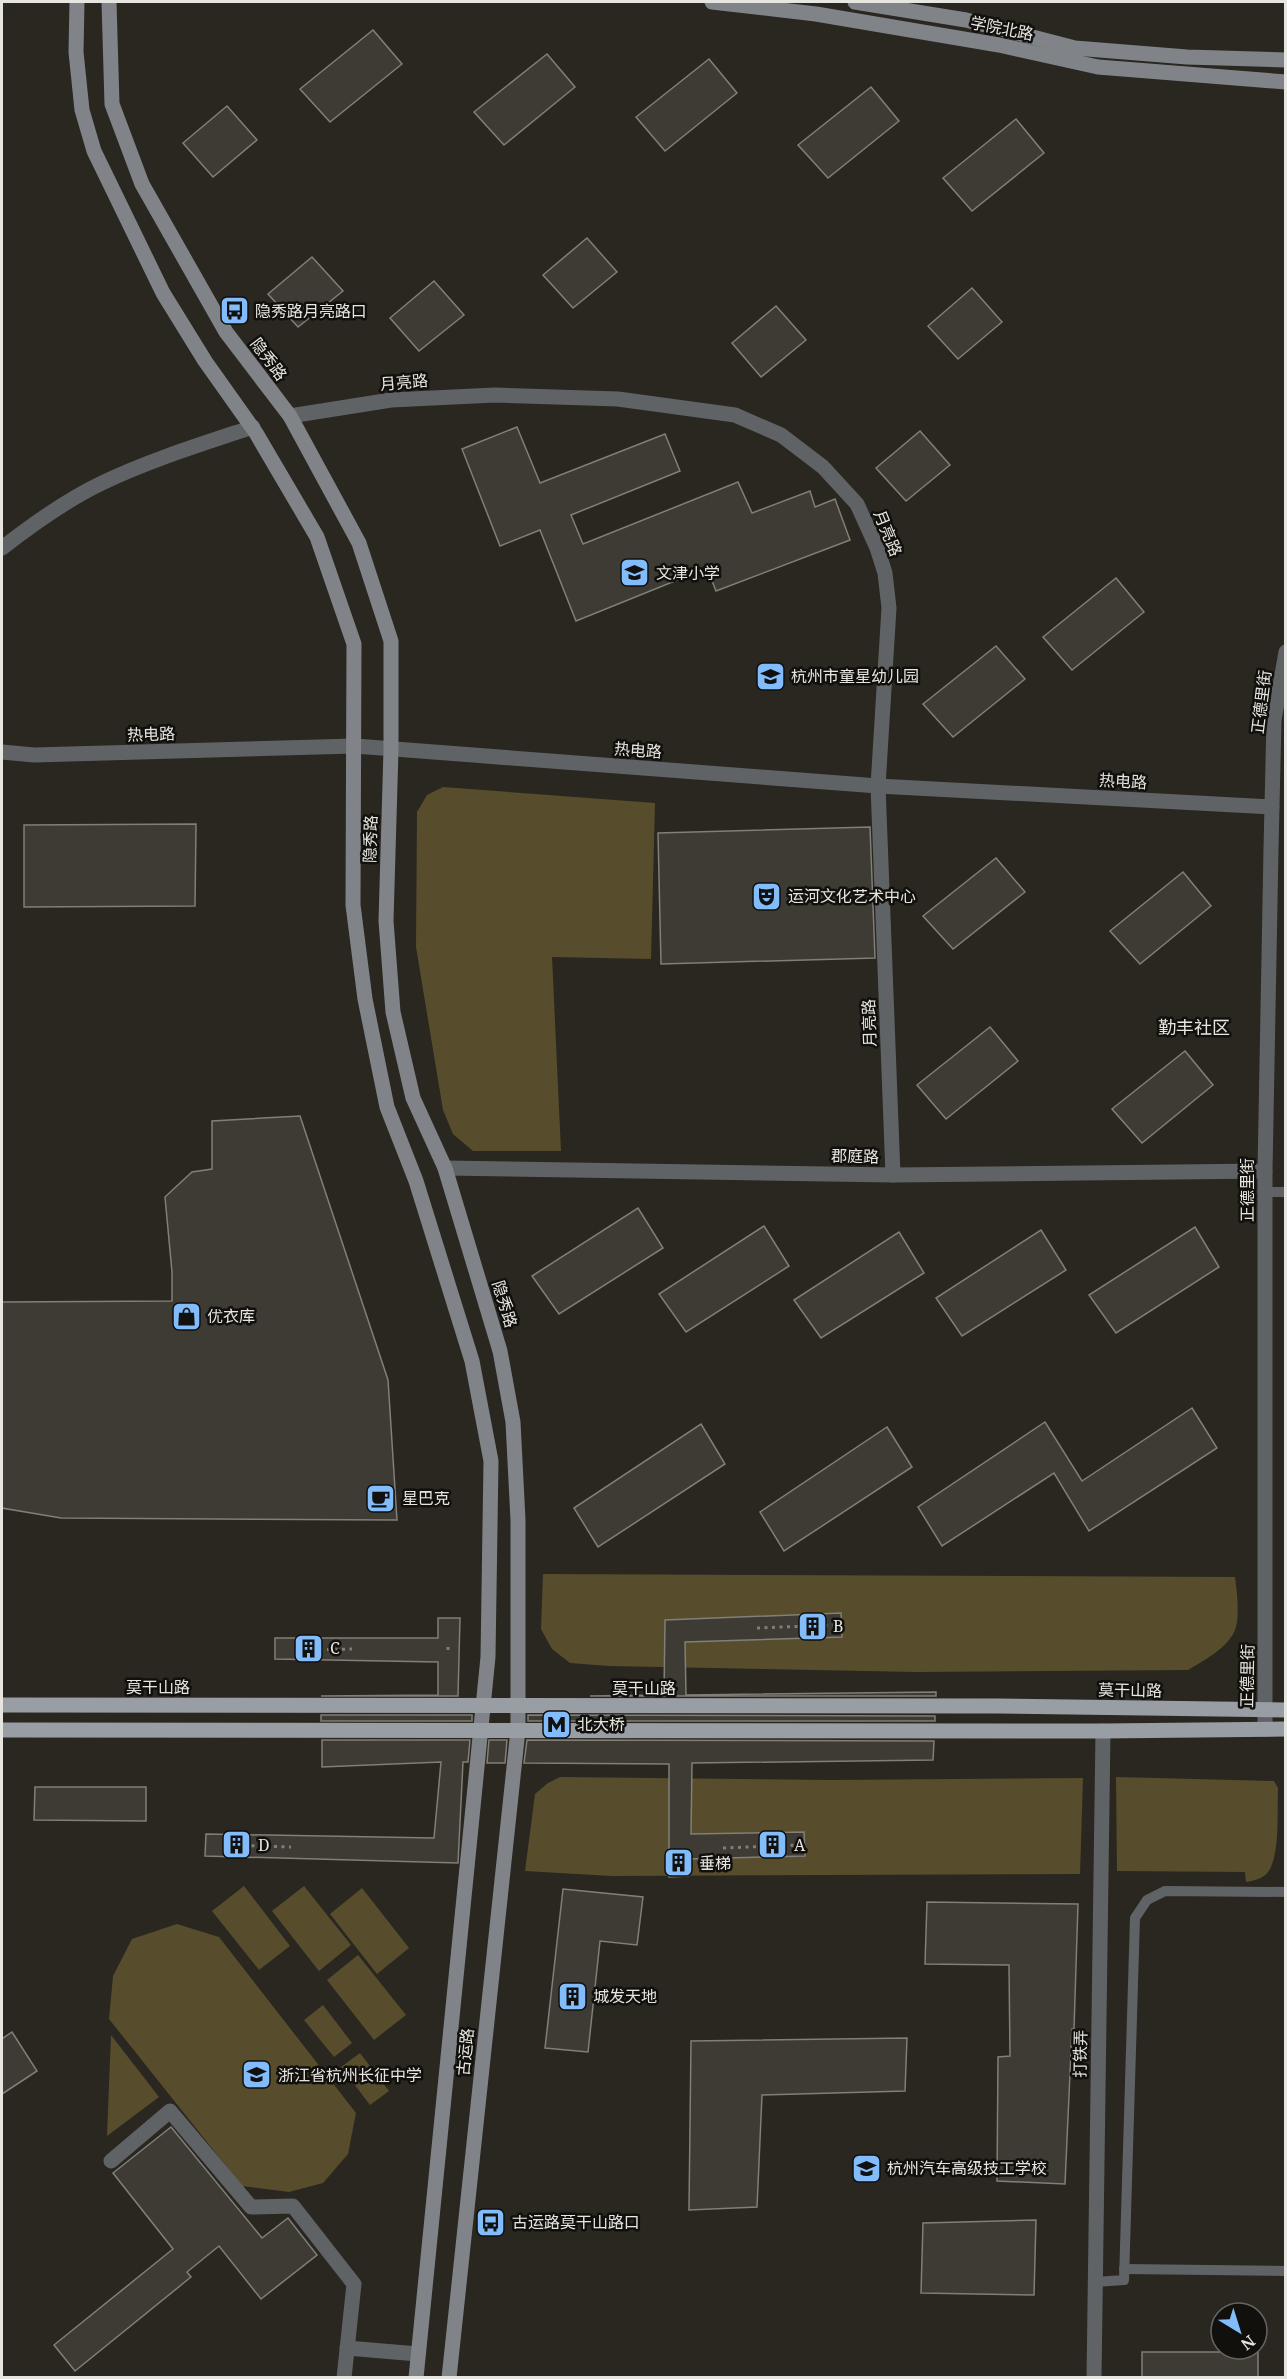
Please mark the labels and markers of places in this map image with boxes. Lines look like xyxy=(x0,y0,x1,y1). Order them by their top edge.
bus stop icon: 隐秀路月亮路口 xyxy=(218,295,250,327)
place label: 隐秀路月亮路口 xyxy=(255,300,367,322)
school or university icon: 文津小学 xyxy=(619,557,651,589)
place label: 文津小学 xyxy=(656,562,720,584)
school or university icon: 杭州市童星幼儿园 xyxy=(754,660,786,692)
place label: 杭州市童星幼儿园 xyxy=(791,665,919,687)
theatre icon: 运河文化艺术中心 xyxy=(751,880,783,912)
place label: 运河文化艺术中心 xyxy=(788,885,916,907)
shop icon: 优衣库 xyxy=(170,1300,202,1332)
place label: 优衣库 xyxy=(207,1305,255,1327)
cafe icon: 星巴克 xyxy=(365,1482,397,1514)
place label: 星巴克 xyxy=(402,1487,450,1509)
building icon: B xyxy=(796,1610,828,1642)
place label: B xyxy=(833,1615,843,1637)
building icon: C xyxy=(293,1632,325,1664)
place label: C xyxy=(330,1637,340,1659)
metro station icon: 北大桥 xyxy=(540,1708,572,1740)
place label: 北大桥 xyxy=(577,1713,625,1735)
building icon: D xyxy=(221,1829,253,1861)
building icon: A xyxy=(757,1829,789,1861)
place label: D xyxy=(258,1834,270,1856)
place label: A xyxy=(794,1834,806,1856)
building icon: 垂梯 xyxy=(662,1847,694,1879)
place label: 垂梯 xyxy=(699,1852,731,1874)
building icon: 城发天地 xyxy=(556,1980,588,2012)
place label: 城发天地 xyxy=(593,1985,657,2007)
school or university icon: 浙江省杭州长征中学 xyxy=(241,2059,273,2091)
place label: 浙江省杭州长征中学 xyxy=(278,2064,422,2086)
school or university icon: 杭州汽车高级技工学校 xyxy=(850,2152,882,2184)
place label: 杭州汽车高级技工学校 xyxy=(887,2157,1047,2179)
bus stop icon: 古运路莫干山路口 xyxy=(475,2206,507,2238)
place label: 古运路莫干山路口 xyxy=(512,2211,640,2233)

